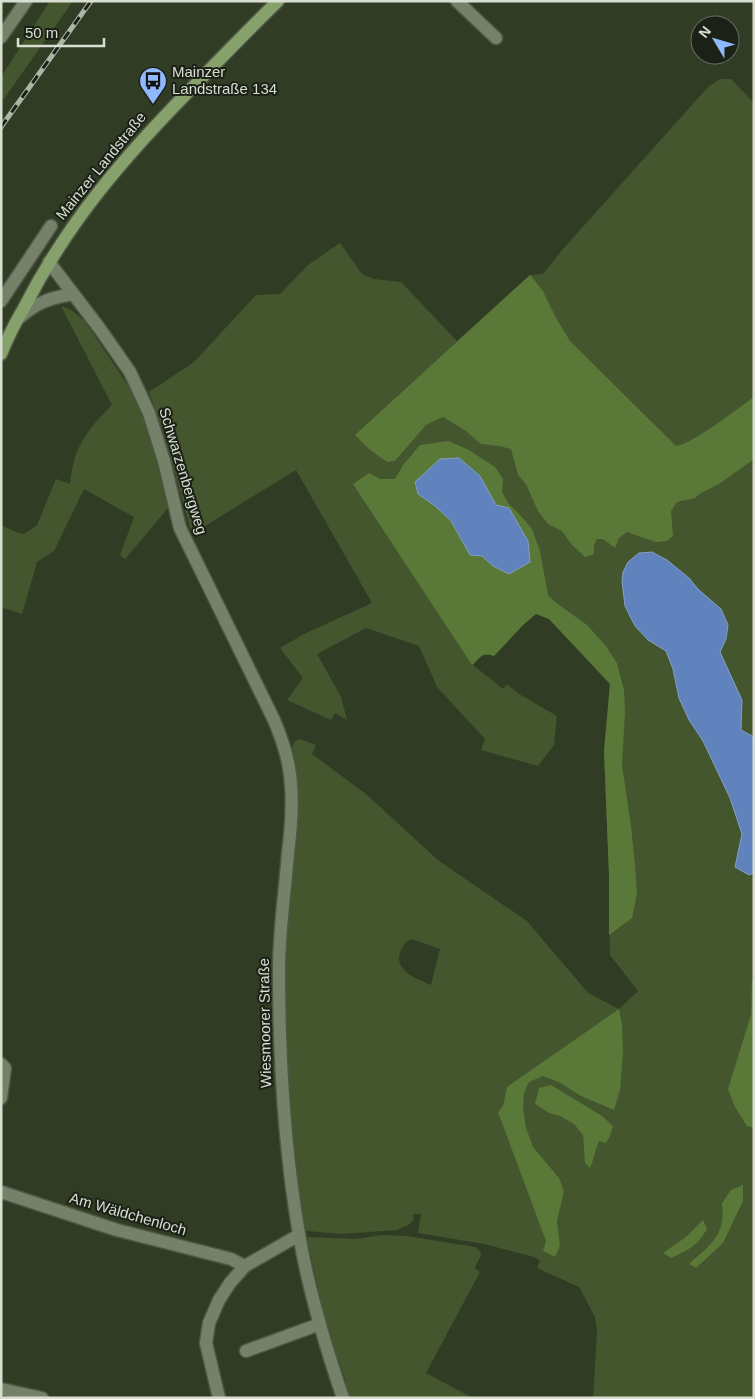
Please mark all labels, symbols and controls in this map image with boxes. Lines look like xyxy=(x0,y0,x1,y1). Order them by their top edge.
scale bar xyxy=(18,15,104,47)
north arrow xyxy=(690,15,740,65)
text: N xyxy=(695,23,714,41)
text: 50 m xyxy=(25,24,58,41)
place label: Mainzer Landstraße 134 xyxy=(172,63,277,97)
bus stop icon: Mainzer Landstraße 134 xyxy=(138,66,168,105)
street label: Mainzer Landstraße xyxy=(52,108,149,223)
street label: Schwarzenbergweg xyxy=(156,405,211,536)
street label: Wiesmoorer Straße xyxy=(255,958,274,1088)
street label: Am Wäldchenloch xyxy=(68,1189,189,1238)

